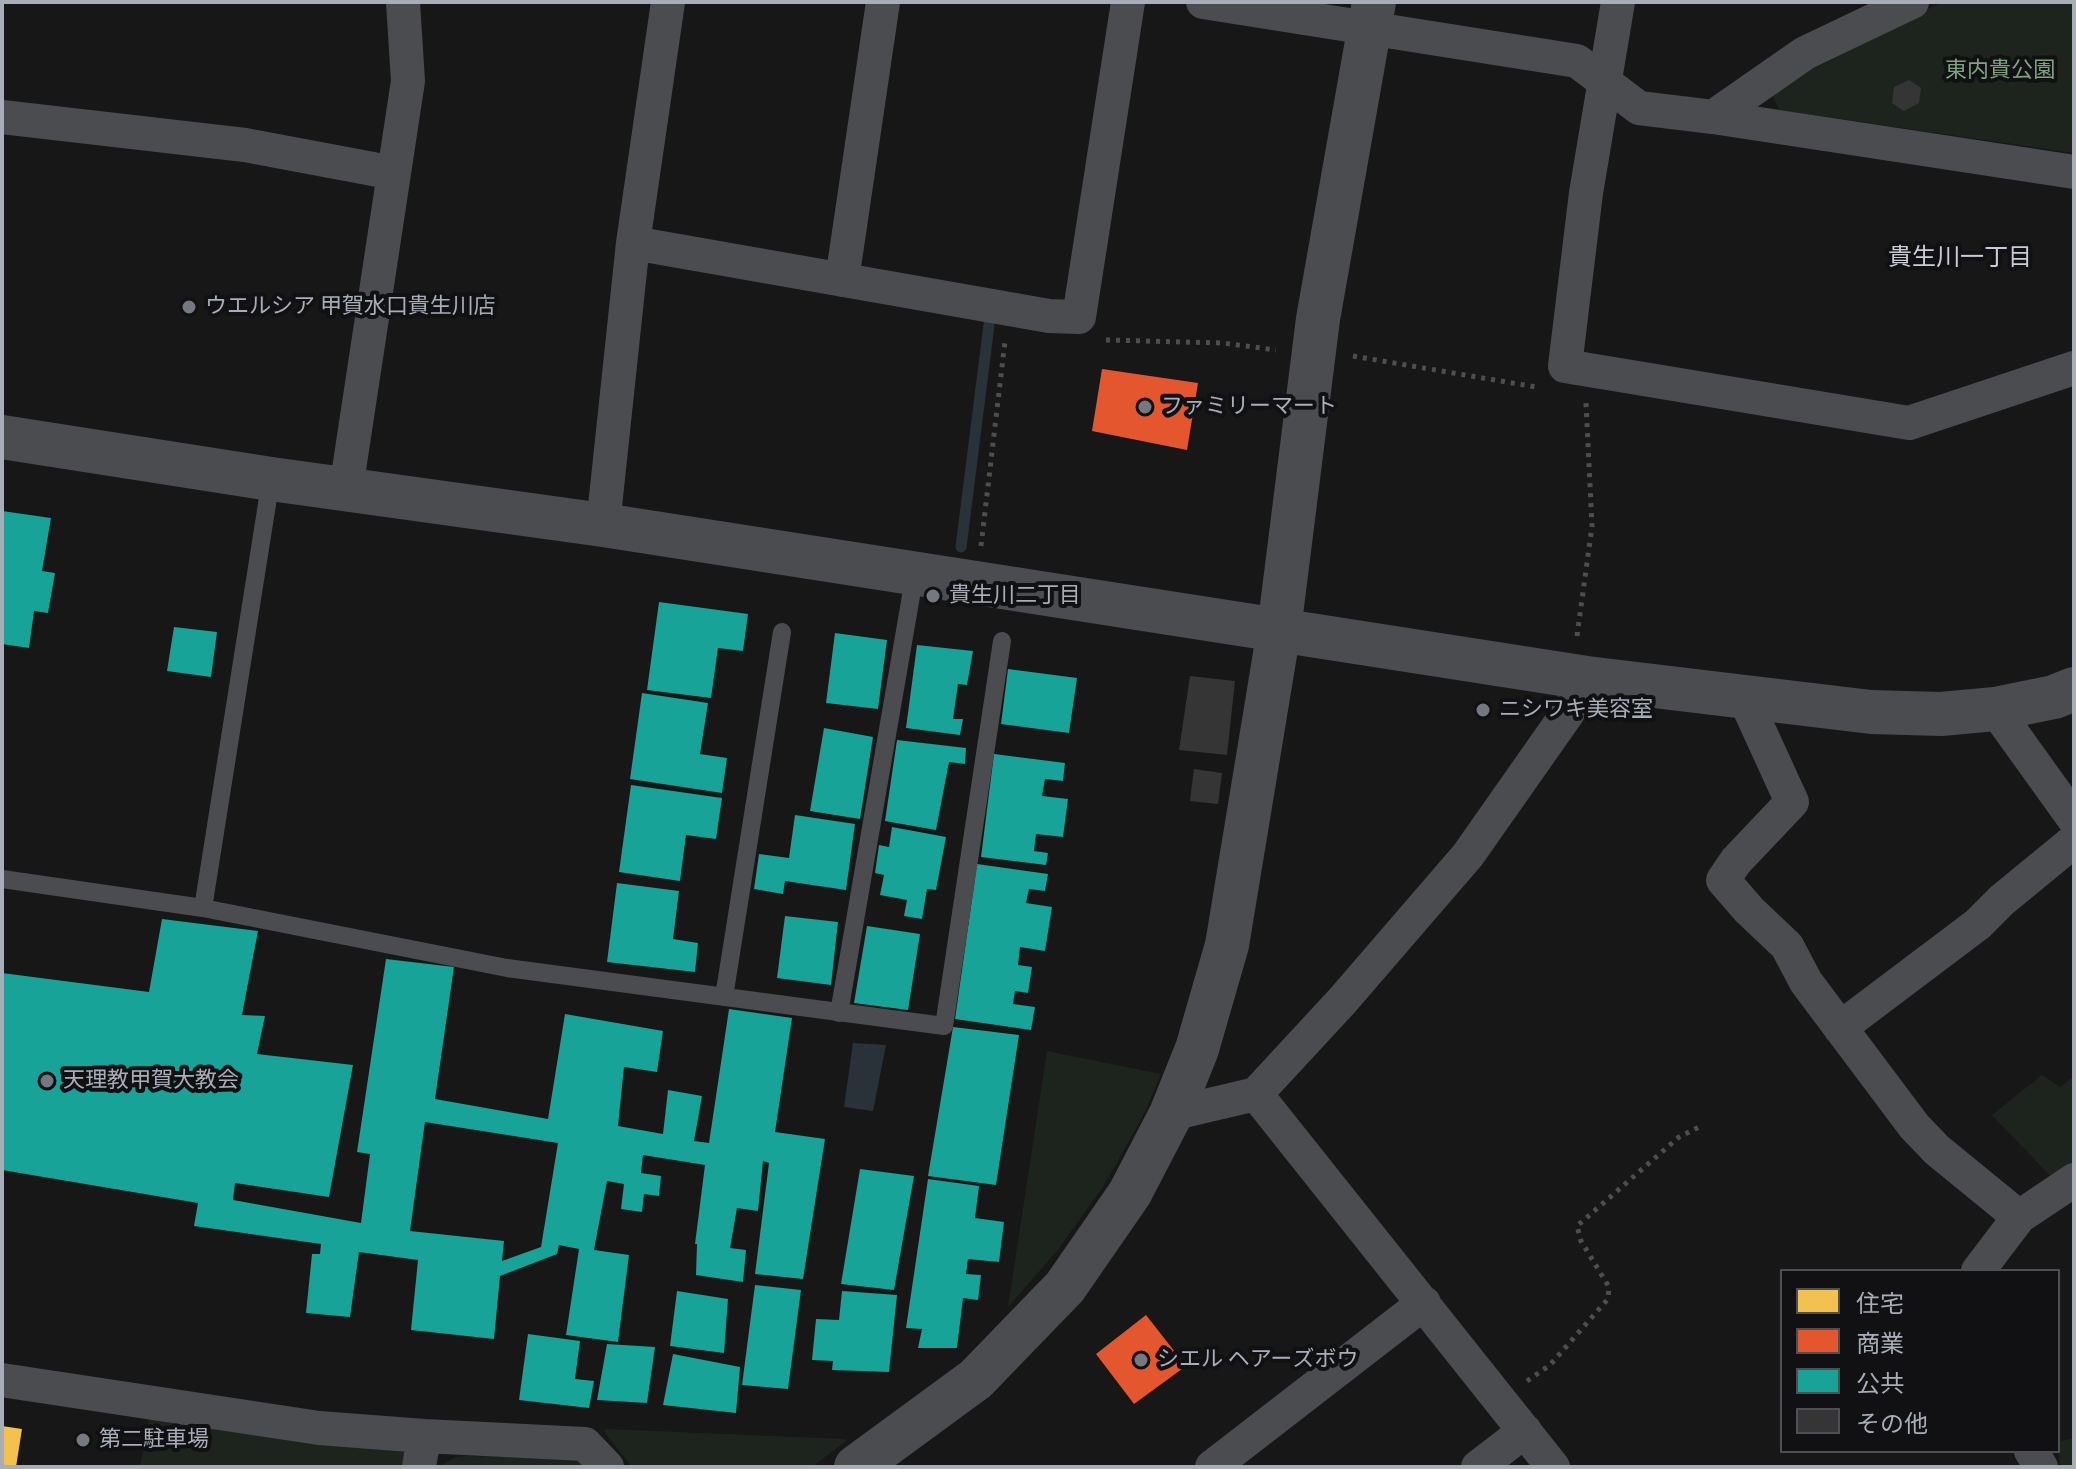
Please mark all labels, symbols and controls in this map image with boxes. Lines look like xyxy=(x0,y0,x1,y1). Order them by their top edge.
park label: 東内貴公園 xyxy=(1945,58,2055,84)
district label: 貴生川一丁目 xyxy=(1888,245,2032,273)
place label: ウエルシア 甲賀水口貴生川店 xyxy=(205,294,496,320)
marker: ウエルシア 甲賀水口貴生川店 xyxy=(180,298,198,316)
place label: ファミリーマート xyxy=(1161,394,1337,420)
marker: ファミリーマート xyxy=(1136,398,1154,416)
place label: 貴生川二丁目 xyxy=(949,583,1081,609)
marker: 貴生川二丁目 xyxy=(924,587,942,605)
place label: ニシワキ美容室 xyxy=(1499,697,1653,723)
marker: ニシワキ美容室 xyxy=(1474,701,1492,719)
place label: 天理教甲賀大教会 xyxy=(63,1068,239,1094)
marker: 天理教甲賀大教会 xyxy=(38,1072,56,1090)
legend xyxy=(1780,1269,2060,1453)
text: 住宅 xyxy=(1856,1289,1904,1319)
text: 商業 xyxy=(1856,1329,1904,1359)
place label: シエル ヘアーズボウ xyxy=(1157,1347,1359,1373)
marker: シエル ヘアーズボウ xyxy=(1132,1351,1150,1369)
text: 公共 xyxy=(1856,1369,1904,1399)
text: その他 xyxy=(1856,1409,1928,1439)
place label: 第二駐車場 xyxy=(99,1427,209,1453)
marker: 第二駐車場 xyxy=(74,1431,92,1449)

